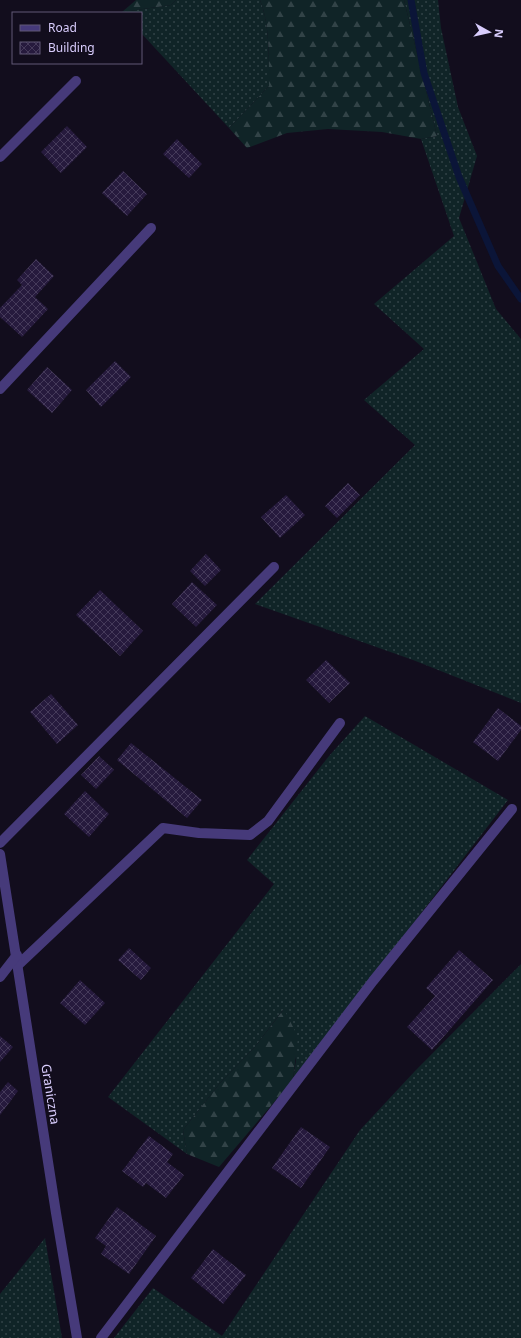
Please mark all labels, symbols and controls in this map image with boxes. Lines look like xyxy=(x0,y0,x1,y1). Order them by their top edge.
legend xyxy=(12,12,142,64)
north arrow xyxy=(469,12,509,52)
text: Road xyxy=(48,19,77,36)
text: N xyxy=(491,28,507,39)
text: Building xyxy=(48,39,95,56)
street label: Graniczna xyxy=(37,1062,65,1126)

